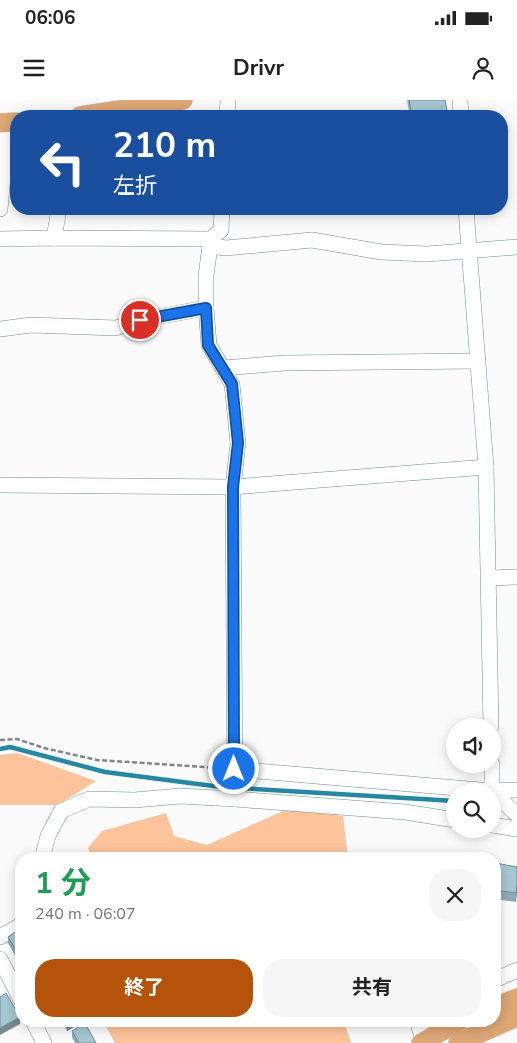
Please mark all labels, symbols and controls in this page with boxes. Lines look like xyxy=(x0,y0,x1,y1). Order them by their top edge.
text: 06:06 xyxy=(25,5,75,31)
text: Drivr xyxy=(233,53,284,83)
icon: menu xyxy=(20,54,48,82)
icon: person xyxy=(469,54,497,82)
text: 210 m xyxy=(113,122,216,169)
icon: left xyxy=(30,130,95,195)
text: 左折 xyxy=(113,171,157,201)
pin xyxy=(119,299,161,341)
icon: arrive xyxy=(126,306,154,334)
map controls xyxy=(446,718,501,838)
button: sound xyxy=(446,718,501,773)
position arrow xyxy=(207,742,259,794)
button: search xyxy=(446,783,501,838)
text: 1 分 xyxy=(35,863,91,904)
button: close xyxy=(429,869,481,921)
text: 240 m · 06:07 xyxy=(35,903,136,925)
button: 終了 xyxy=(35,959,253,1017)
button: 共有 xyxy=(263,959,481,1017)

